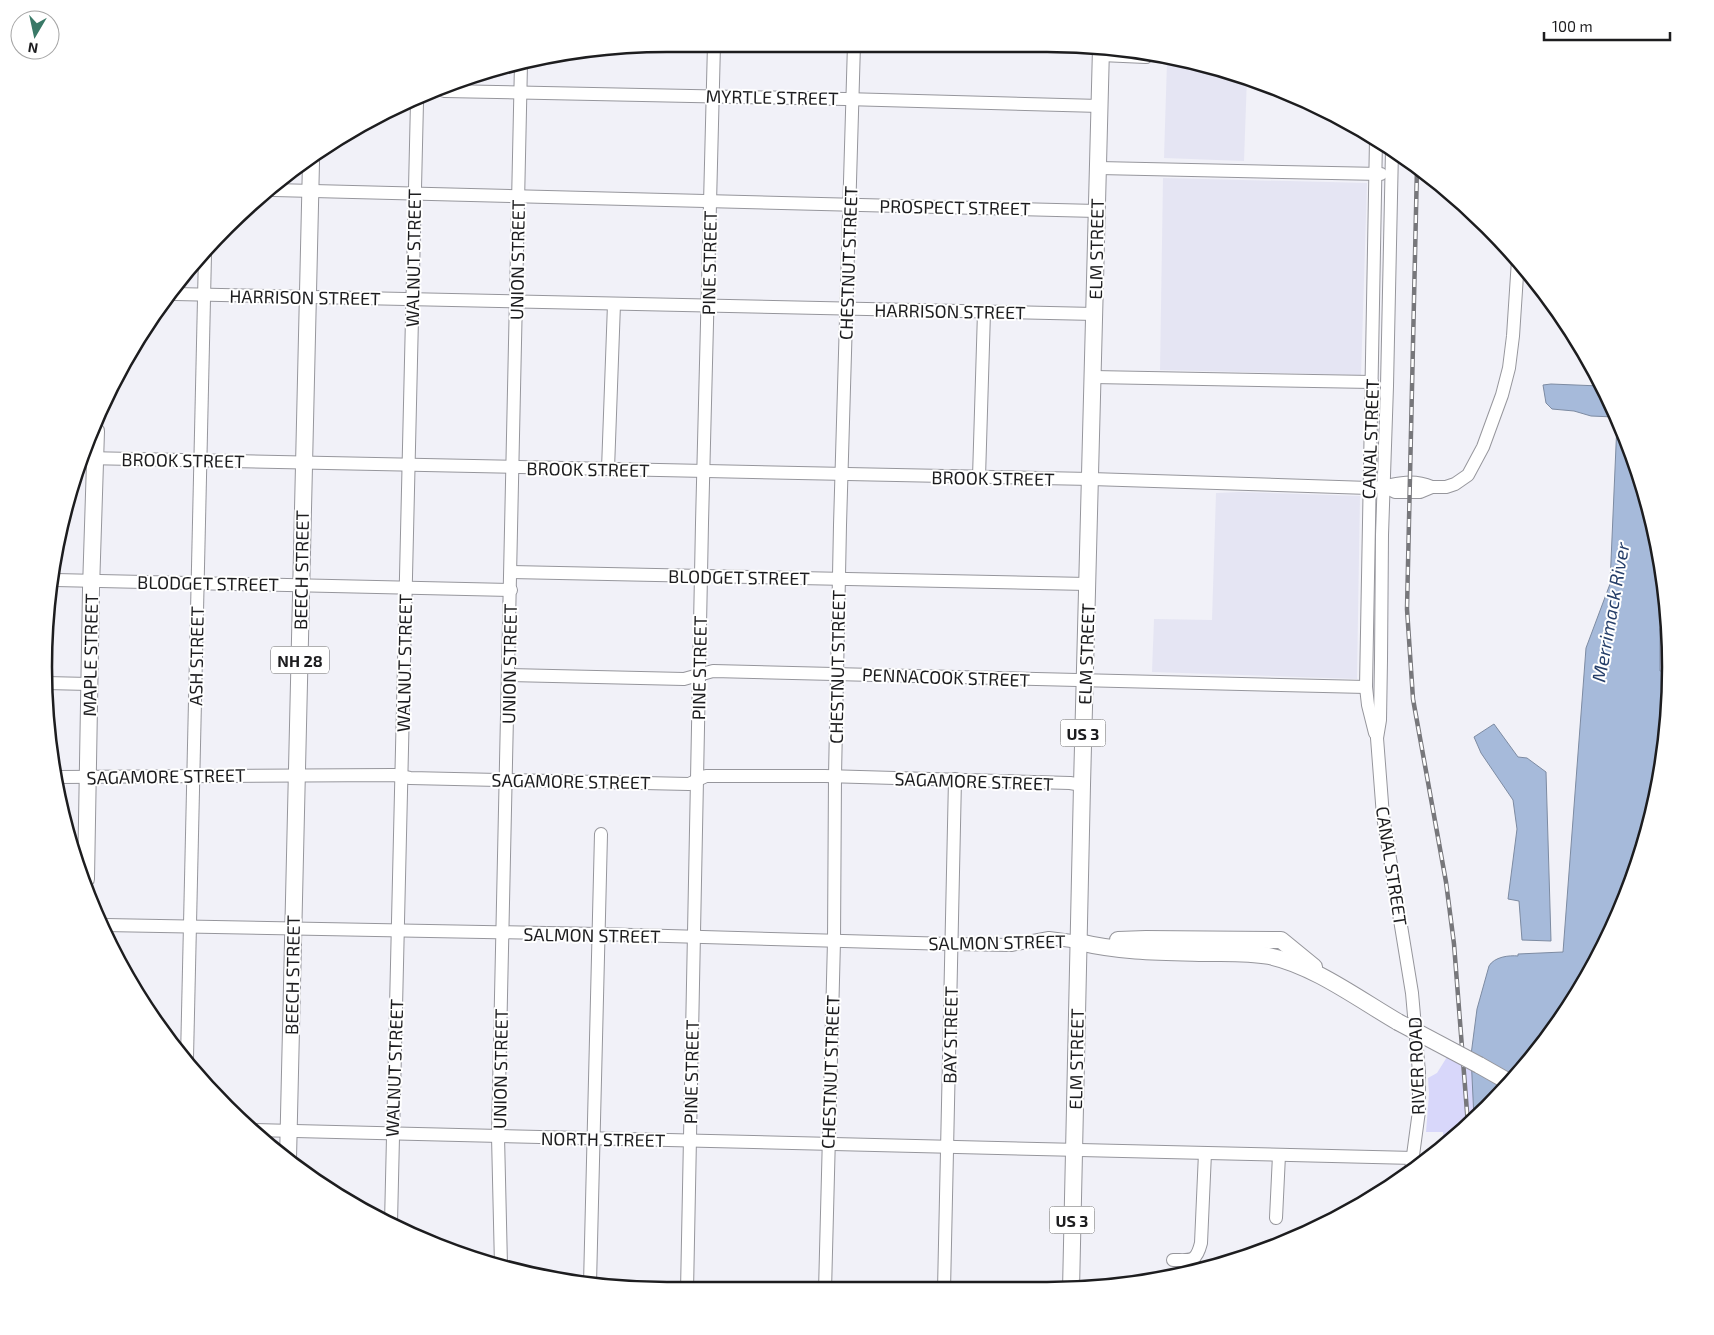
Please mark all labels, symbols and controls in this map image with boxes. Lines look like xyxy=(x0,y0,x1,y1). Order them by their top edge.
north arrow xyxy=(10,10,60,60)
scale bar xyxy=(1544,10,1670,42)
text: 100 m xyxy=(1552,17,1593,35)
text: N xyxy=(27,39,39,58)
street label: MYRTLE STREET xyxy=(705,85,839,109)
street label: CHESTNUT STREET xyxy=(834,185,862,340)
street label: WALNUT STREET xyxy=(401,188,425,327)
street label: PROSPECT STREET xyxy=(879,195,1031,219)
street label: ELM STREET xyxy=(1084,198,1108,300)
street label: UNION STREET xyxy=(505,199,529,320)
street label: PINE STREET xyxy=(697,210,721,315)
street label: HARRISON STREET xyxy=(229,285,381,309)
street label: HARRISON STREET xyxy=(874,299,1026,323)
street label: CANAL STREET xyxy=(1357,378,1383,500)
street label: BROOK STREET xyxy=(121,448,245,472)
street label: BROOK STREET xyxy=(526,457,650,481)
street label: BROOK STREET xyxy=(931,466,1055,490)
street label: BEECH STREET xyxy=(289,509,313,630)
water label: Merrimack River xyxy=(1586,540,1634,684)
street label: BLODGET STREET xyxy=(668,565,811,589)
street label: BLODGET STREET xyxy=(137,571,280,595)
street label: CHESTNUT STREET xyxy=(825,589,849,744)
street label: MAPLE STREET xyxy=(78,593,102,717)
street label: WALNUT STREET xyxy=(392,593,416,732)
street label: ELM STREET xyxy=(1073,602,1099,705)
street label: UNION STREET xyxy=(497,603,521,724)
street label: ASH STREET xyxy=(184,605,208,706)
street label: PINE STREET xyxy=(687,615,711,720)
road number: NH 28 xyxy=(271,646,329,674)
street label: PENNACOOK STREET xyxy=(862,663,1031,691)
road number: US 3 xyxy=(1060,720,1106,746)
street label: SAGAMORE STREET xyxy=(86,764,246,788)
street label: SAGAMORE STREET xyxy=(894,767,1054,795)
street label: SAGAMORE STREET xyxy=(491,769,651,793)
street label: CANAL STREET xyxy=(1372,805,1412,928)
street label: BEECH STREET xyxy=(280,914,304,1035)
street label: SALMON STREET xyxy=(523,923,661,947)
street label: SALMON STREET xyxy=(928,930,1066,954)
street label: BAY STREET xyxy=(938,986,962,1084)
street label: CHESTNUT STREET xyxy=(816,994,844,1149)
street label: WALNUT STREET xyxy=(381,998,407,1137)
street label: UNION STREET xyxy=(488,1008,512,1129)
street label: ELM STREET xyxy=(1064,1008,1088,1110)
street label: RIVER ROAD xyxy=(1403,1017,1429,1115)
street label: PINE STREET xyxy=(679,1019,703,1124)
street label: NORTH STREET xyxy=(541,1127,666,1151)
road number: US 3 xyxy=(1050,1206,1094,1234)

